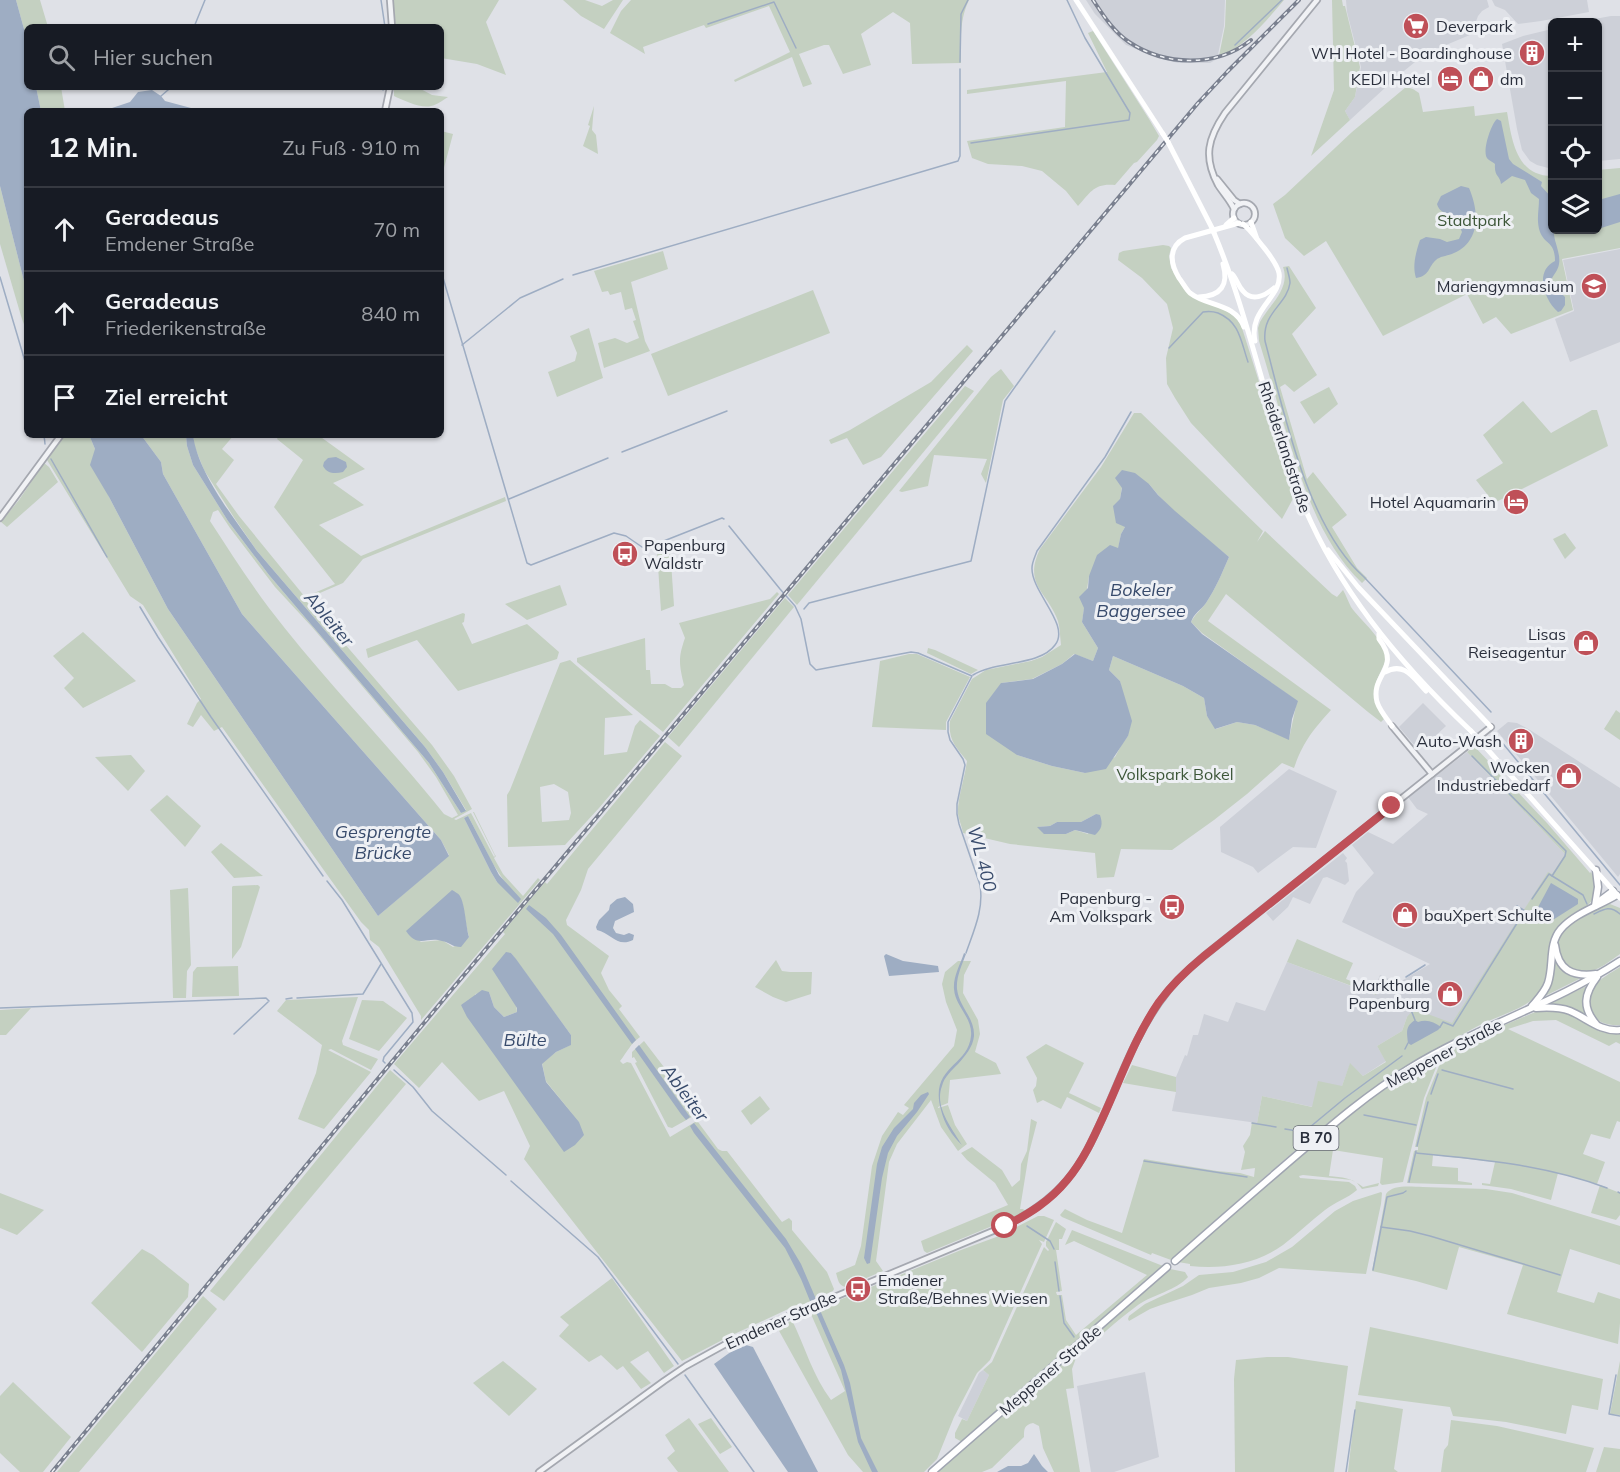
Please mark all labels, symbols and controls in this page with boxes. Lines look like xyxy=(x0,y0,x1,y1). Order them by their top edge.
supermarket icon: Deverpark xyxy=(1401,11,1431,41)
place label: Deverpark xyxy=(1436,16,1513,36)
map controls xyxy=(1548,18,1602,234)
button: + xyxy=(1548,18,1602,72)
search box xyxy=(24,24,444,90)
building icon: WH Hotel - Boardinghouse xyxy=(1517,38,1547,68)
icon: search xyxy=(45,41,78,74)
text: Hier suchen xyxy=(93,43,213,71)
place label: WH Hotel - Boardinghouse xyxy=(1311,43,1512,63)
hotel icon: KEDI Hotel xyxy=(1435,64,1465,94)
shop icon: dm xyxy=(1466,64,1496,94)
place label: KEDI Hotel xyxy=(1351,69,1430,89)
place label: dm xyxy=(1500,69,1524,89)
button: − xyxy=(1548,72,1602,126)
button: locate xyxy=(1548,126,1602,180)
text: 12 Min. xyxy=(48,131,138,164)
text: Zu Fuß · 910 m xyxy=(282,135,420,160)
button: layers xyxy=(1548,180,1602,234)
text: Geradeaus xyxy=(105,203,219,231)
park label: Stadtpark xyxy=(1437,210,1512,230)
icon: ahead xyxy=(48,213,81,246)
text: 70 m xyxy=(373,217,420,242)
text: Emdener Straße xyxy=(105,231,254,256)
school or university icon: Mariengymnasium xyxy=(1579,271,1609,301)
place label: Mariengymnasium xyxy=(1437,276,1574,296)
text: Geradeaus xyxy=(105,287,219,315)
icon: ahead xyxy=(48,297,81,330)
text: 840 m xyxy=(361,301,420,326)
text: Friederikenstraße xyxy=(105,315,266,340)
street label: Rheiderlandstraße xyxy=(1254,379,1316,515)
icon: arrive xyxy=(48,381,81,414)
text: Ziel erreicht xyxy=(105,383,228,411)
hotel icon: Hotel Aquamarin xyxy=(1501,487,1531,517)
place label: Hotel Aquamarin xyxy=(1370,492,1496,512)
place label: Papenburg Waldstr xyxy=(644,535,726,573)
bus stop icon: Papenburg Waldstr xyxy=(610,539,640,569)
water label: Bokeler Baggersee xyxy=(1096,578,1186,622)
water label: Ableiter xyxy=(299,586,360,652)
place label: Lisas Reiseagentur xyxy=(1468,624,1566,662)
shop icon: Lisas Reiseagentur xyxy=(1571,628,1601,658)
building icon: Auto-Wash xyxy=(1506,726,1536,756)
place label: Auto-Wash xyxy=(1416,731,1502,751)
place label: Wocken Industriebedarf xyxy=(1437,757,1551,795)
shop icon: Wocken Industriebedarf xyxy=(1554,761,1584,791)
park label: Volkspark Bokel xyxy=(1116,764,1234,784)
route end xyxy=(1378,792,1404,818)
water label: Gesprengte Brücke xyxy=(335,820,431,864)
water label: WL 400 xyxy=(963,824,1002,894)
place label: Papenburg - Am Volkspark xyxy=(1050,888,1153,926)
bus stop icon: Papenburg - Am Volkspark xyxy=(1157,892,1187,922)
shop icon: bauXpert Schulte xyxy=(1390,900,1420,930)
place label: bauXpert Schulte xyxy=(1424,905,1552,925)
place label: Markthalle Papenburg xyxy=(1349,975,1430,1013)
shop icon: Markthalle Papenburg xyxy=(1435,979,1465,1009)
street label: Meppener Straße xyxy=(1383,1014,1505,1092)
water label: Bülte xyxy=(504,1028,547,1051)
water label: Ableiter xyxy=(656,1059,715,1127)
road number: B 70 xyxy=(1294,1126,1338,1150)
route start xyxy=(991,1212,1017,1238)
place label: Emdener Straße/Behnes Wiesen xyxy=(878,1270,1048,1308)
bus stop icon: Emdener Straße/Behnes Wiesen xyxy=(843,1274,873,1304)
street label: Emdener Straße xyxy=(722,1287,840,1353)
street label: Meppener Straße xyxy=(995,1320,1105,1420)

